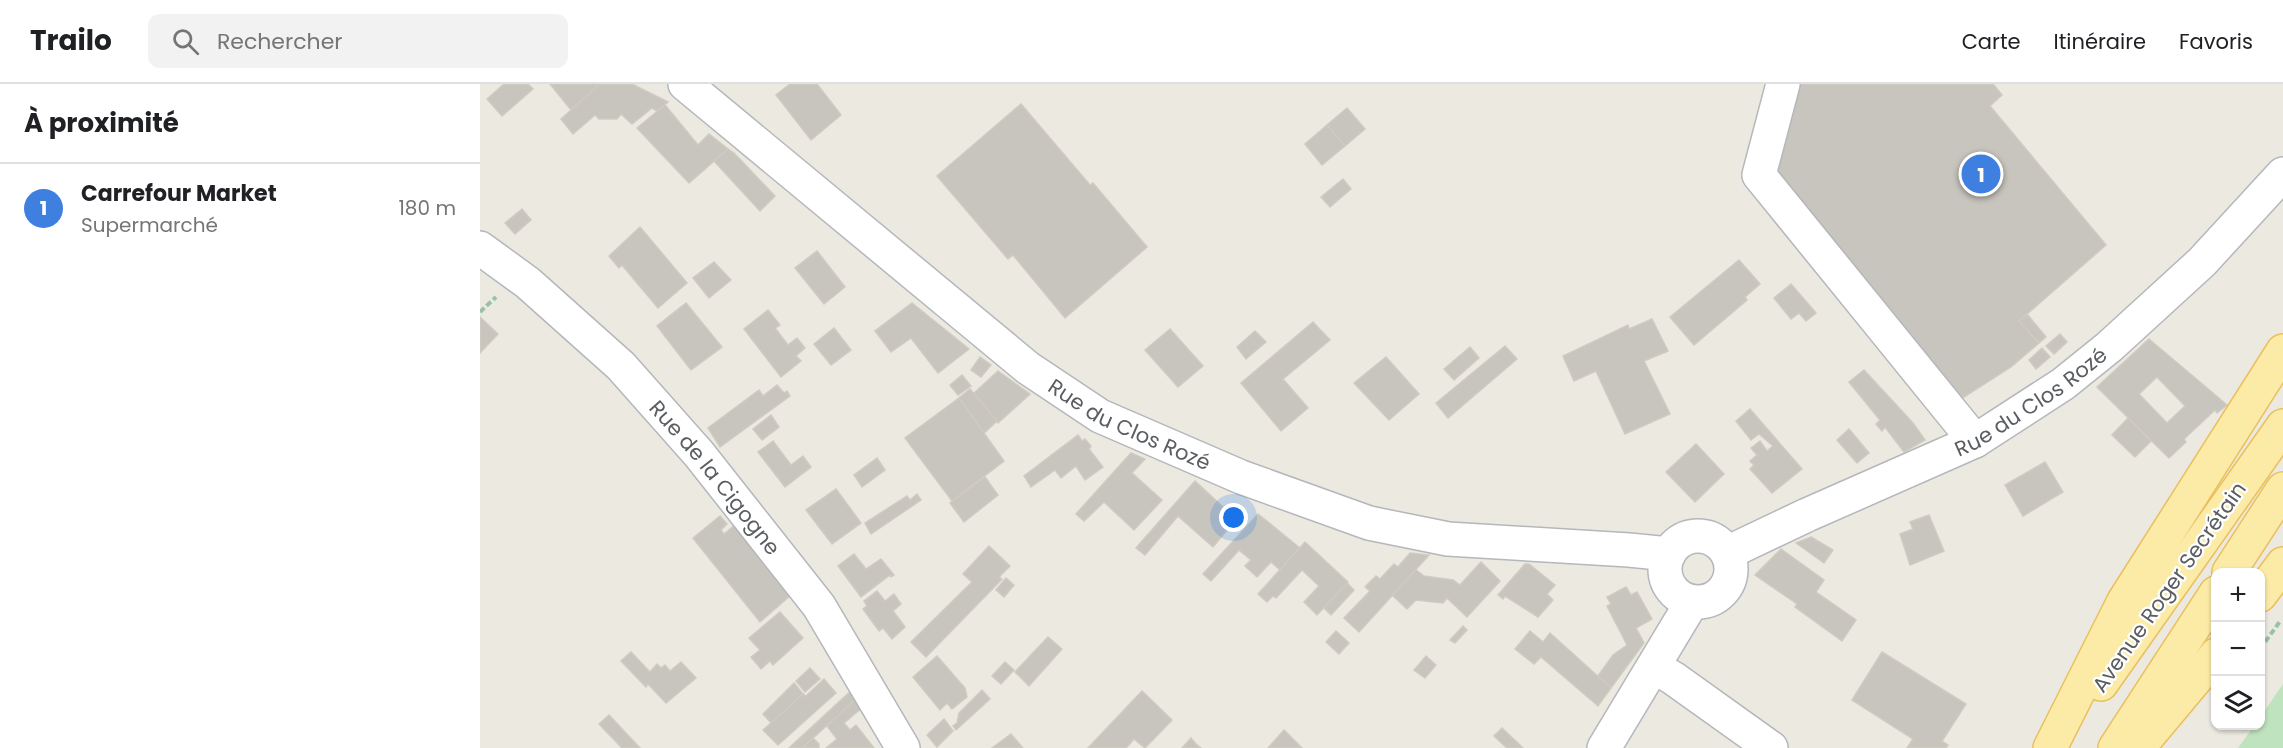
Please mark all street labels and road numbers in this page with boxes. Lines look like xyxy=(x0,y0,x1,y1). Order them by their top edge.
street label: Rue du Clos Rozé xyxy=(1950,340,2113,463)
street label: Rue du Clos Rozé xyxy=(1043,371,1215,477)
street label: Rue de la Cigogne xyxy=(643,394,788,561)
street label: Avenue Roger Secrétain xyxy=(2085,476,2253,698)

